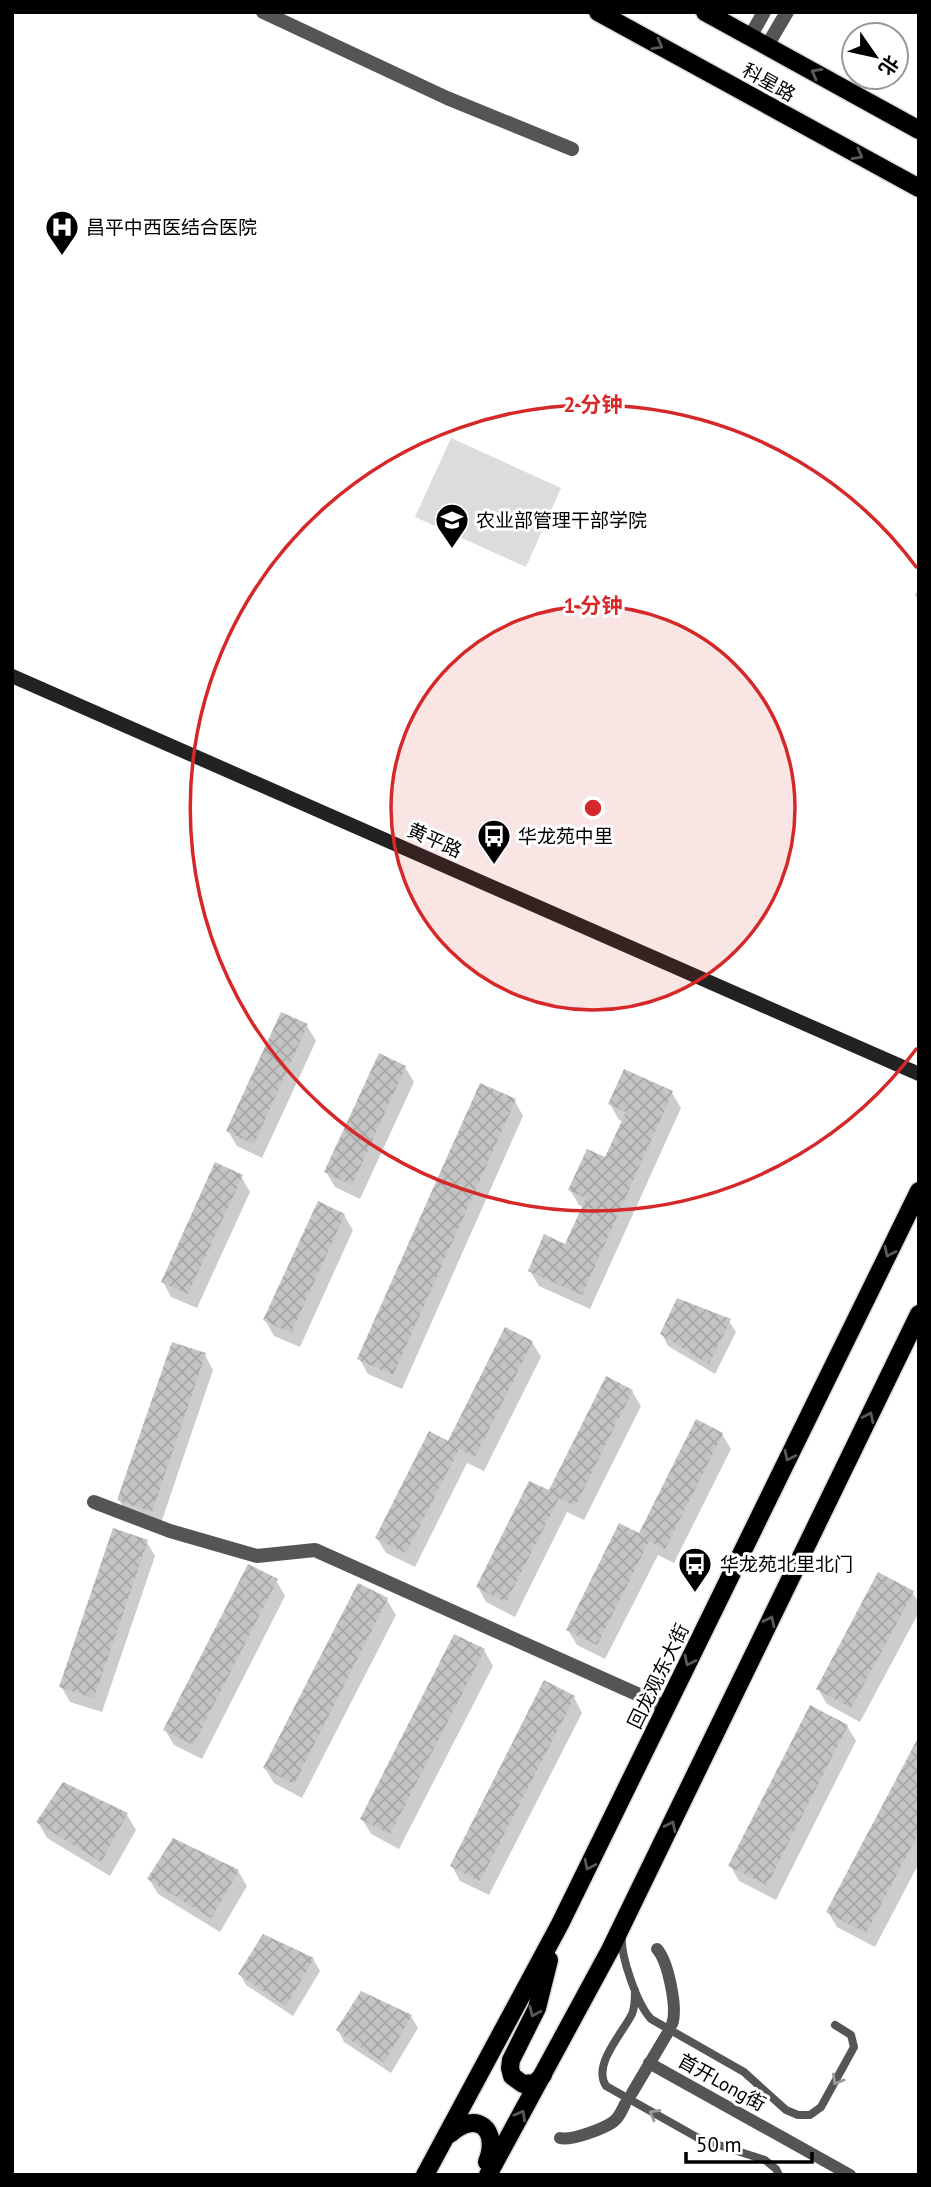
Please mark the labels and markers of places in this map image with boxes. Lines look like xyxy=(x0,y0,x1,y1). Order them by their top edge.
hospital icon: 昌平中西医结合医院 xyxy=(43,208,81,257)
place label: 昌平中西医结合医院 xyxy=(86,215,257,239)
school or university icon: 农业部管理干部学院 xyxy=(433,501,471,550)
place label: 农业部管理干部学院 xyxy=(476,508,647,532)
centre of rings xyxy=(581,796,605,820)
bus stop icon: 华龙苑中里 xyxy=(475,817,513,866)
place label: 华龙苑中里 xyxy=(518,824,613,848)
bus stop icon: 华龙苑北里北门 xyxy=(676,1545,714,1594)
place label: 华龙苑北里北门 xyxy=(720,1552,853,1576)

